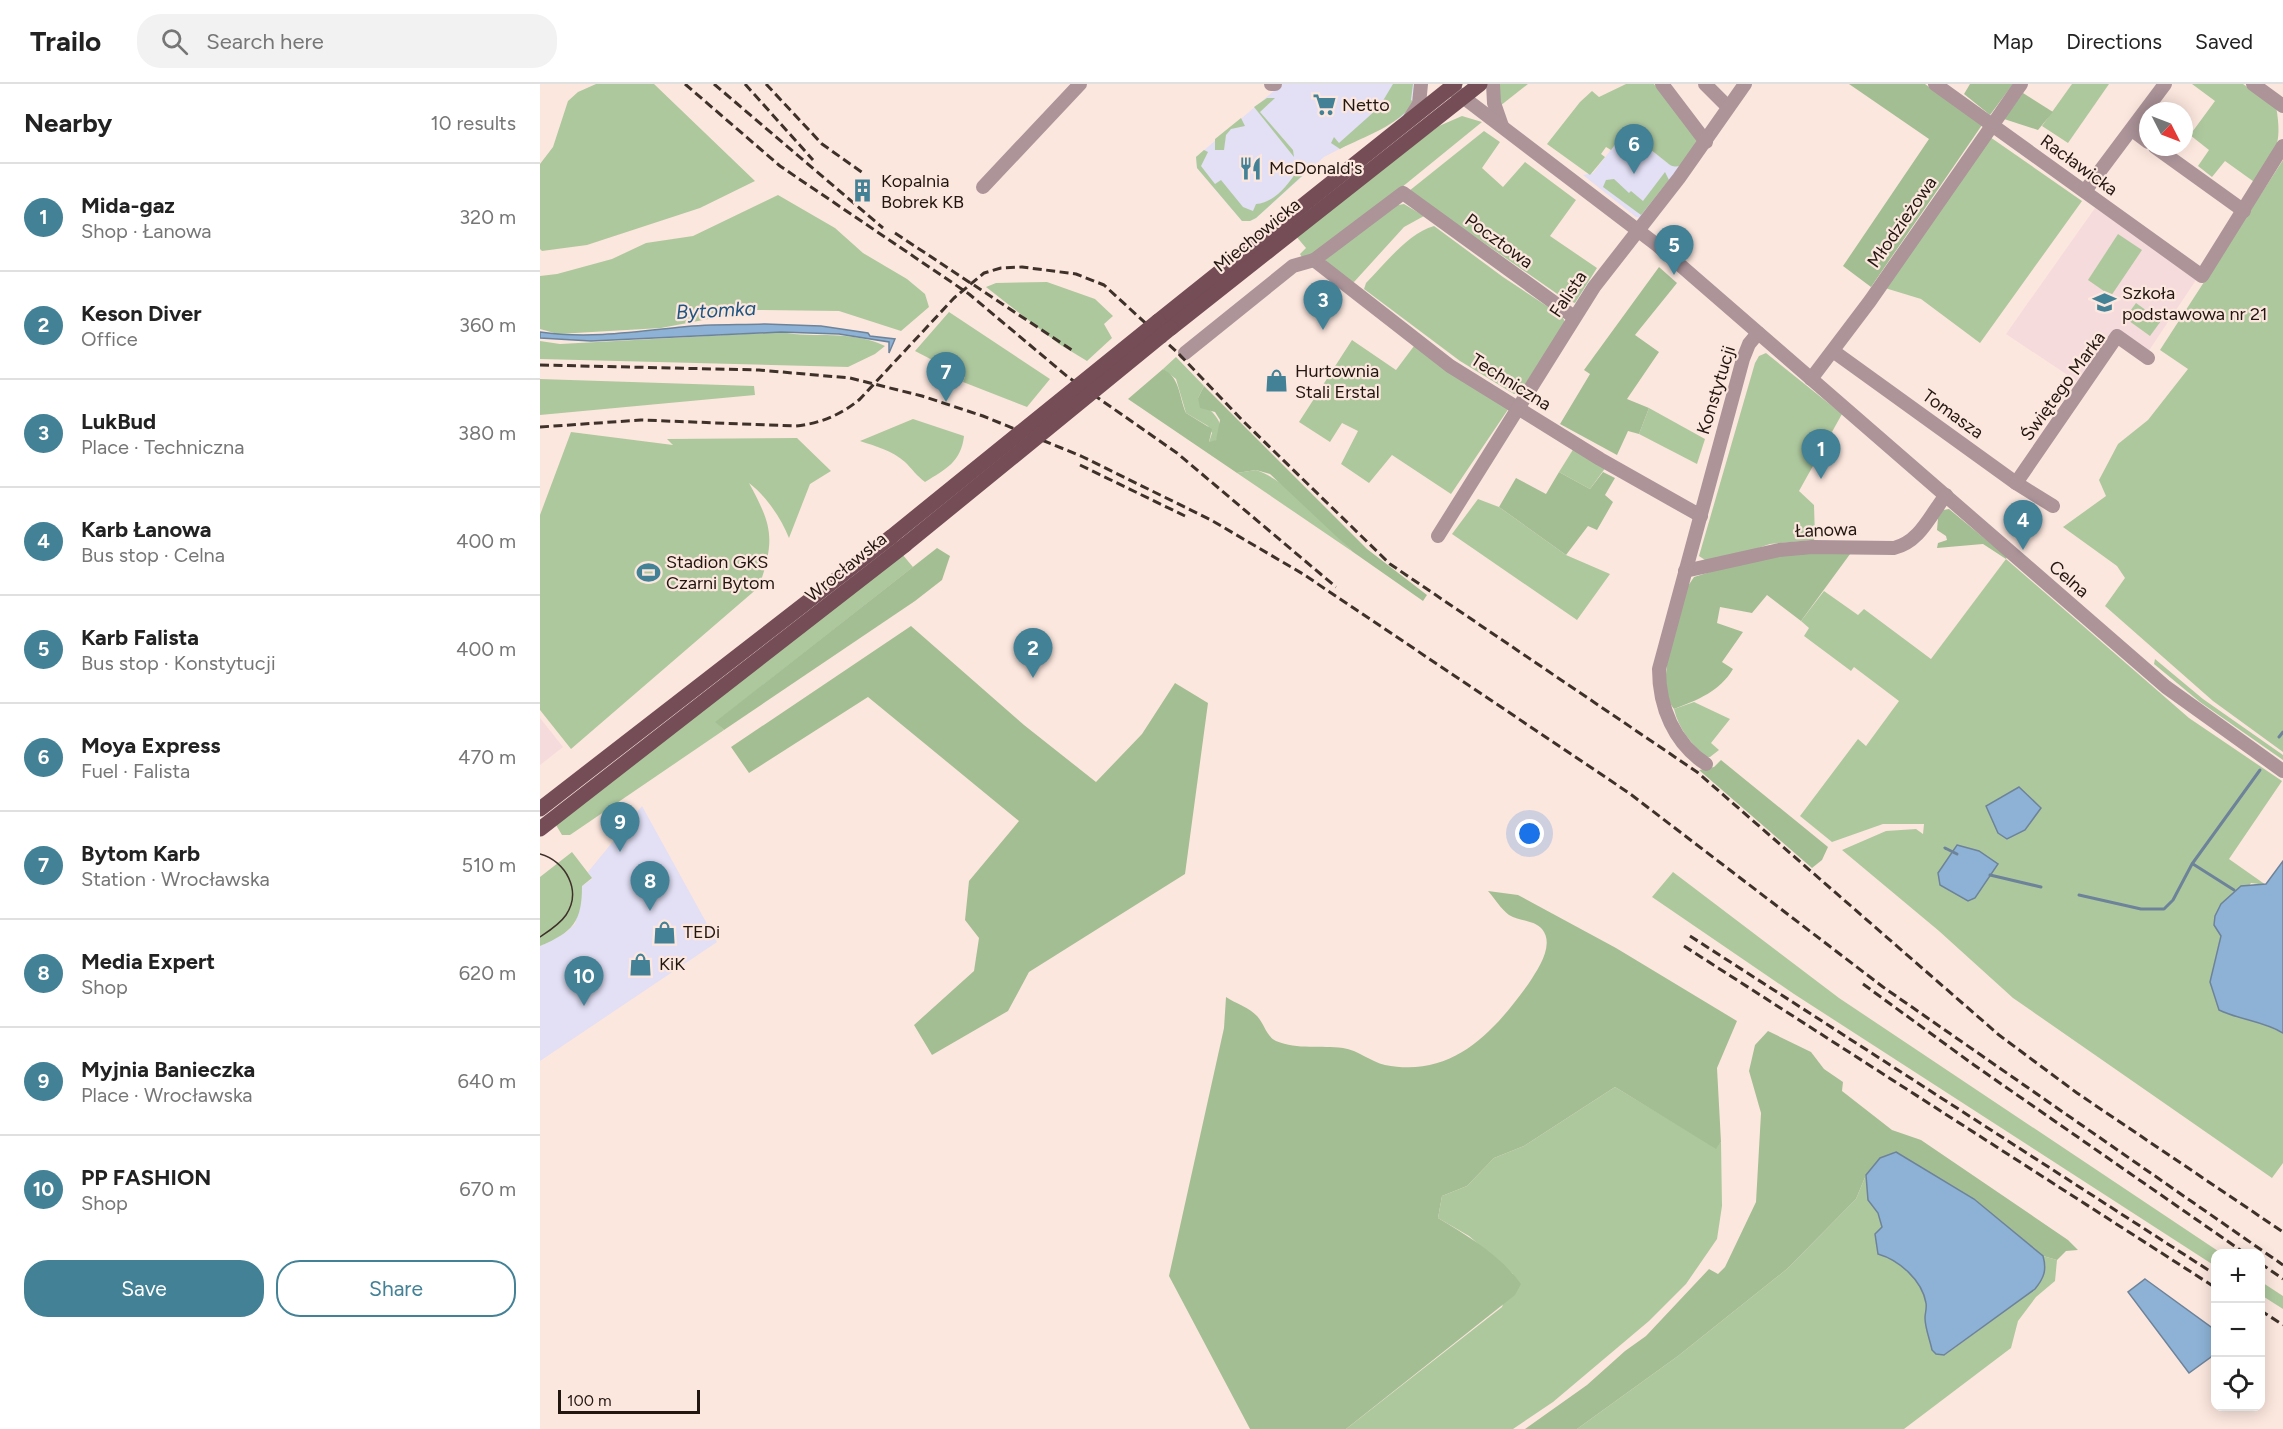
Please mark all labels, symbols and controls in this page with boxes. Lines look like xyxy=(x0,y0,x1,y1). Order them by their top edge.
search box xyxy=(137,14,557,68)
text: Trailo xyxy=(30,24,101,58)
icon: search xyxy=(158,25,191,58)
text: Search here xyxy=(206,28,324,55)
text: Map xyxy=(1992,29,2033,54)
text: Directions xyxy=(2066,29,2162,54)
text: Saved xyxy=(2195,29,2253,54)
supermarket icon: Netto xyxy=(1311,92,1337,118)
place label: Netto xyxy=(1342,94,1390,116)
north arrow xyxy=(2139,102,2193,156)
text: Nearby xyxy=(24,107,112,139)
text: 10 results xyxy=(431,111,516,135)
pin: 6 xyxy=(1614,124,1654,174)
street label: Racławicka xyxy=(2036,130,2122,200)
restaurant icon: McDonald's xyxy=(1238,155,1264,181)
place label: McDonald's xyxy=(1269,157,1363,179)
place label: Kopalnia Bobrek KB xyxy=(881,170,964,213)
street label: Młodzieżowa xyxy=(1863,172,1941,272)
building icon: Kopalnia Bobrek KB xyxy=(850,178,876,204)
text: Mida-gaz xyxy=(81,192,175,219)
street label: Miechowicka xyxy=(1209,193,1305,277)
text: 1 xyxy=(39,205,48,229)
text: 320 m xyxy=(459,205,516,229)
street label: Pocztowa xyxy=(1460,209,1538,273)
text: Shop · Łanowa xyxy=(81,219,212,243)
pin: 5 xyxy=(1654,226,1694,275)
street label: Falista xyxy=(1545,267,1591,321)
pin: 3 xyxy=(1304,280,1342,330)
place label: Szkoła podstawowa nr 21 xyxy=(2122,282,2268,325)
school or university icon: Szkoła podstawowa nr 21 xyxy=(2091,290,2117,316)
water label: Bytomka xyxy=(675,296,757,324)
text: Keson Diver xyxy=(81,300,202,327)
text: 2 xyxy=(38,313,49,337)
text: 360 m xyxy=(459,313,516,337)
text: Office xyxy=(81,327,138,351)
street label: Świętego Marka xyxy=(2016,327,2110,445)
street label: Konstytucji xyxy=(1692,343,1740,437)
street label: Techniczna xyxy=(1467,349,1555,415)
pin: 7 xyxy=(926,352,966,402)
place label: Hurtownia Stali Erstal xyxy=(1295,360,1380,403)
shop icon: Hurtownia Stali Erstal xyxy=(1264,368,1290,394)
street label: Tomasza xyxy=(1918,384,1988,444)
text: LukBud xyxy=(81,408,156,435)
text: 3 xyxy=(38,421,49,445)
text: 380 m xyxy=(458,421,516,445)
pin: 1 xyxy=(1802,430,1840,479)
text: Place · Techniczna xyxy=(81,435,244,459)
pin: 4 xyxy=(2004,500,2042,550)
text: Karb Łanowa xyxy=(81,516,211,543)
street label: Łanowa xyxy=(1795,518,1857,542)
street label: Wrocławska xyxy=(801,528,891,606)
text: 4 xyxy=(37,529,50,553)
text: 400 m xyxy=(456,529,516,553)
text: Bus stop · Celna xyxy=(81,543,225,567)
place label: Stadion GKS Czarni Bytom xyxy=(666,551,775,594)
street label: Celna xyxy=(2044,556,2094,602)
sports icon: Stadion GKS Czarni Bytom xyxy=(635,559,661,585)
text: Karb Falista xyxy=(81,624,199,651)
pin: 2 xyxy=(1014,628,1052,678)
text: 5 xyxy=(38,637,49,661)
text: 400 m xyxy=(456,637,516,661)
text: Bus stop · Konstytucji xyxy=(81,651,276,675)
text: Moya Express xyxy=(81,732,220,759)
text: 6 xyxy=(38,745,49,769)
text: 470 m xyxy=(458,745,516,769)
text: Fuel · Falista xyxy=(81,759,190,783)
pin: 9 xyxy=(600,802,640,852)
your location xyxy=(1515,819,1544,848)
text: Bytom Karb xyxy=(81,840,200,867)
text: 7 xyxy=(38,853,49,877)
text: 510 m xyxy=(461,853,516,877)
pin: 8 xyxy=(630,862,670,911)
text: Station · Wrocławska xyxy=(81,867,270,891)
shop icon: TEDi xyxy=(652,919,678,945)
place label: TEDi xyxy=(683,921,720,943)
text: Media Expert xyxy=(81,948,215,975)
shop icon: KiK xyxy=(628,951,654,977)
place label: KiK xyxy=(659,953,685,975)
pin: 10 xyxy=(564,956,603,1006)
text: 8 xyxy=(37,961,50,985)
text: 620 m xyxy=(459,961,516,985)
text: Shop xyxy=(81,975,128,999)
text: Myjnia Banieczka xyxy=(81,1056,255,1083)
text: 9 xyxy=(38,1069,49,1093)
text: 640 m xyxy=(457,1069,516,1093)
text: Place · Wrocławska xyxy=(81,1083,253,1107)
text: PP FASHION xyxy=(81,1164,211,1191)
text: 10 xyxy=(33,1177,54,1201)
text: 670 m xyxy=(459,1177,516,1201)
text: Shop xyxy=(81,1191,128,1215)
map controls xyxy=(2211,1249,2265,1411)
button: + xyxy=(2211,1249,2265,1303)
button: Save xyxy=(24,1260,264,1317)
button: Share xyxy=(276,1260,516,1317)
button: − xyxy=(2211,1303,2265,1357)
button: locate xyxy=(2211,1357,2265,1411)
scale bar xyxy=(558,1387,700,1414)
text: 100 m xyxy=(567,1391,612,1410)

